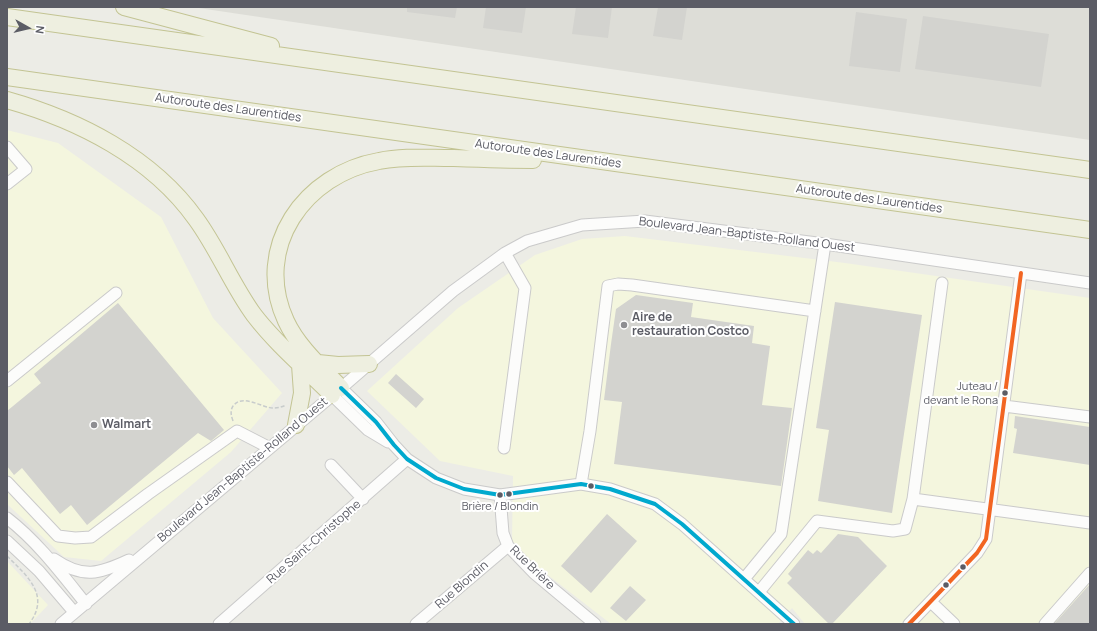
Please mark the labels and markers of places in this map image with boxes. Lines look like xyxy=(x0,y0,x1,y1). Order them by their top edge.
place label: Aire de restauration Costco xyxy=(632,311,749,339)
marker: Aire de restauration Costco xyxy=(619,320,629,330)
place label: Juteau / devant le Rona xyxy=(923,380,998,406)
marker: Juteau / devant le Rona xyxy=(1000,388,1010,398)
place label: Walmart xyxy=(102,418,151,432)
marker: Walmart xyxy=(89,420,99,430)
unlabelled marker xyxy=(586,481,596,491)
unlabelled marker xyxy=(504,489,514,499)
marker: Brière / Blondin xyxy=(495,490,505,500)
place label: Brière / Blondin xyxy=(462,500,538,514)
unlabelled marker xyxy=(958,562,968,572)
unlabelled marker xyxy=(941,580,951,590)

